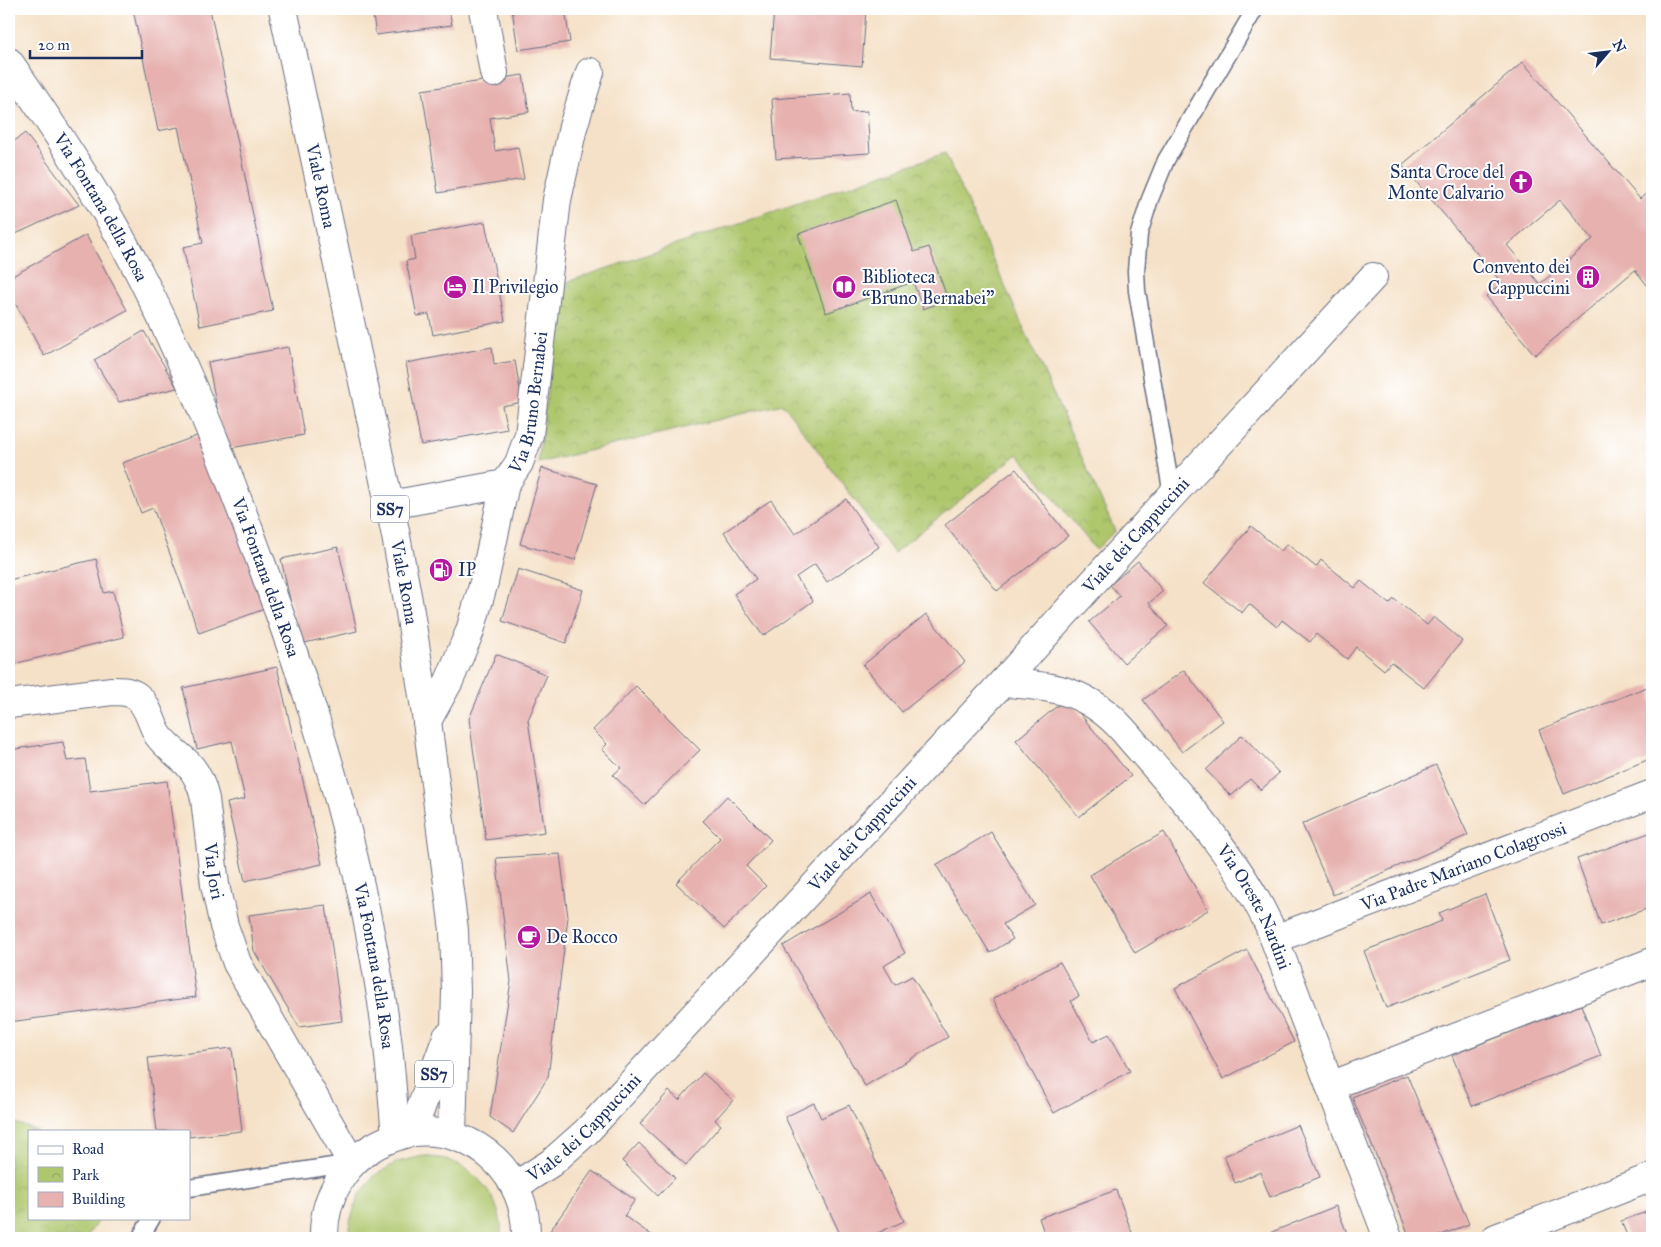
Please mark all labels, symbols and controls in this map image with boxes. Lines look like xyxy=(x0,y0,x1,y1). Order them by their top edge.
scale bar xyxy=(30,28,142,60)
north arrow xyxy=(1584,28,1634,78)
text: 20 m xyxy=(38,36,70,54)
text: N xyxy=(1609,37,1629,55)
street label: Via Fontana della Rosa xyxy=(48,128,153,285)
street label: Viale Roma xyxy=(301,141,341,231)
place label: Santa Croce del Monte Calvario xyxy=(1388,161,1504,204)
church icon: Santa Croce del Monte Calvario xyxy=(1508,169,1534,195)
place label: Convento dei Cappuccini xyxy=(1473,256,1570,299)
building icon: Convento dei Cappuccini xyxy=(1575,264,1601,290)
place label: Biblioteca “Bruno Bernabei” xyxy=(862,266,995,309)
hotel icon: Il Privilegio xyxy=(442,274,468,300)
library icon: Biblioteca “Bruno Bernabei” xyxy=(831,274,857,300)
place label: Il Privilegio xyxy=(472,276,559,299)
street label: Via Bruno Bernabei xyxy=(503,330,552,479)
street label: Viale dei Cappuccini xyxy=(1077,472,1194,598)
street label: Via Fontana della Rosa xyxy=(226,494,305,660)
road number: SS7 xyxy=(371,496,409,522)
street label: Viale Roma xyxy=(386,537,423,627)
fuel station icon: IP xyxy=(428,557,454,583)
place label: IP xyxy=(458,559,476,581)
street label: Viale dei Cappuccini xyxy=(803,772,921,897)
street label: Via Padre Mariano Colagrossi xyxy=(1357,817,1569,916)
street label: Via Oreste Nardini xyxy=(1212,839,1296,973)
street label: Via Jori xyxy=(199,841,229,901)
street label: Via Fontana della Rosa xyxy=(349,880,399,1050)
cafe icon: De Rocco xyxy=(516,924,542,950)
place label: De Rocco xyxy=(546,926,618,948)
road number: SS7 xyxy=(415,1060,453,1088)
street label: Viale dei Cappuccini xyxy=(522,1069,646,1187)
legend xyxy=(28,1130,190,1220)
text: Road xyxy=(72,1140,104,1158)
text: Park xyxy=(72,1166,99,1184)
text: Building xyxy=(72,1190,126,1208)

